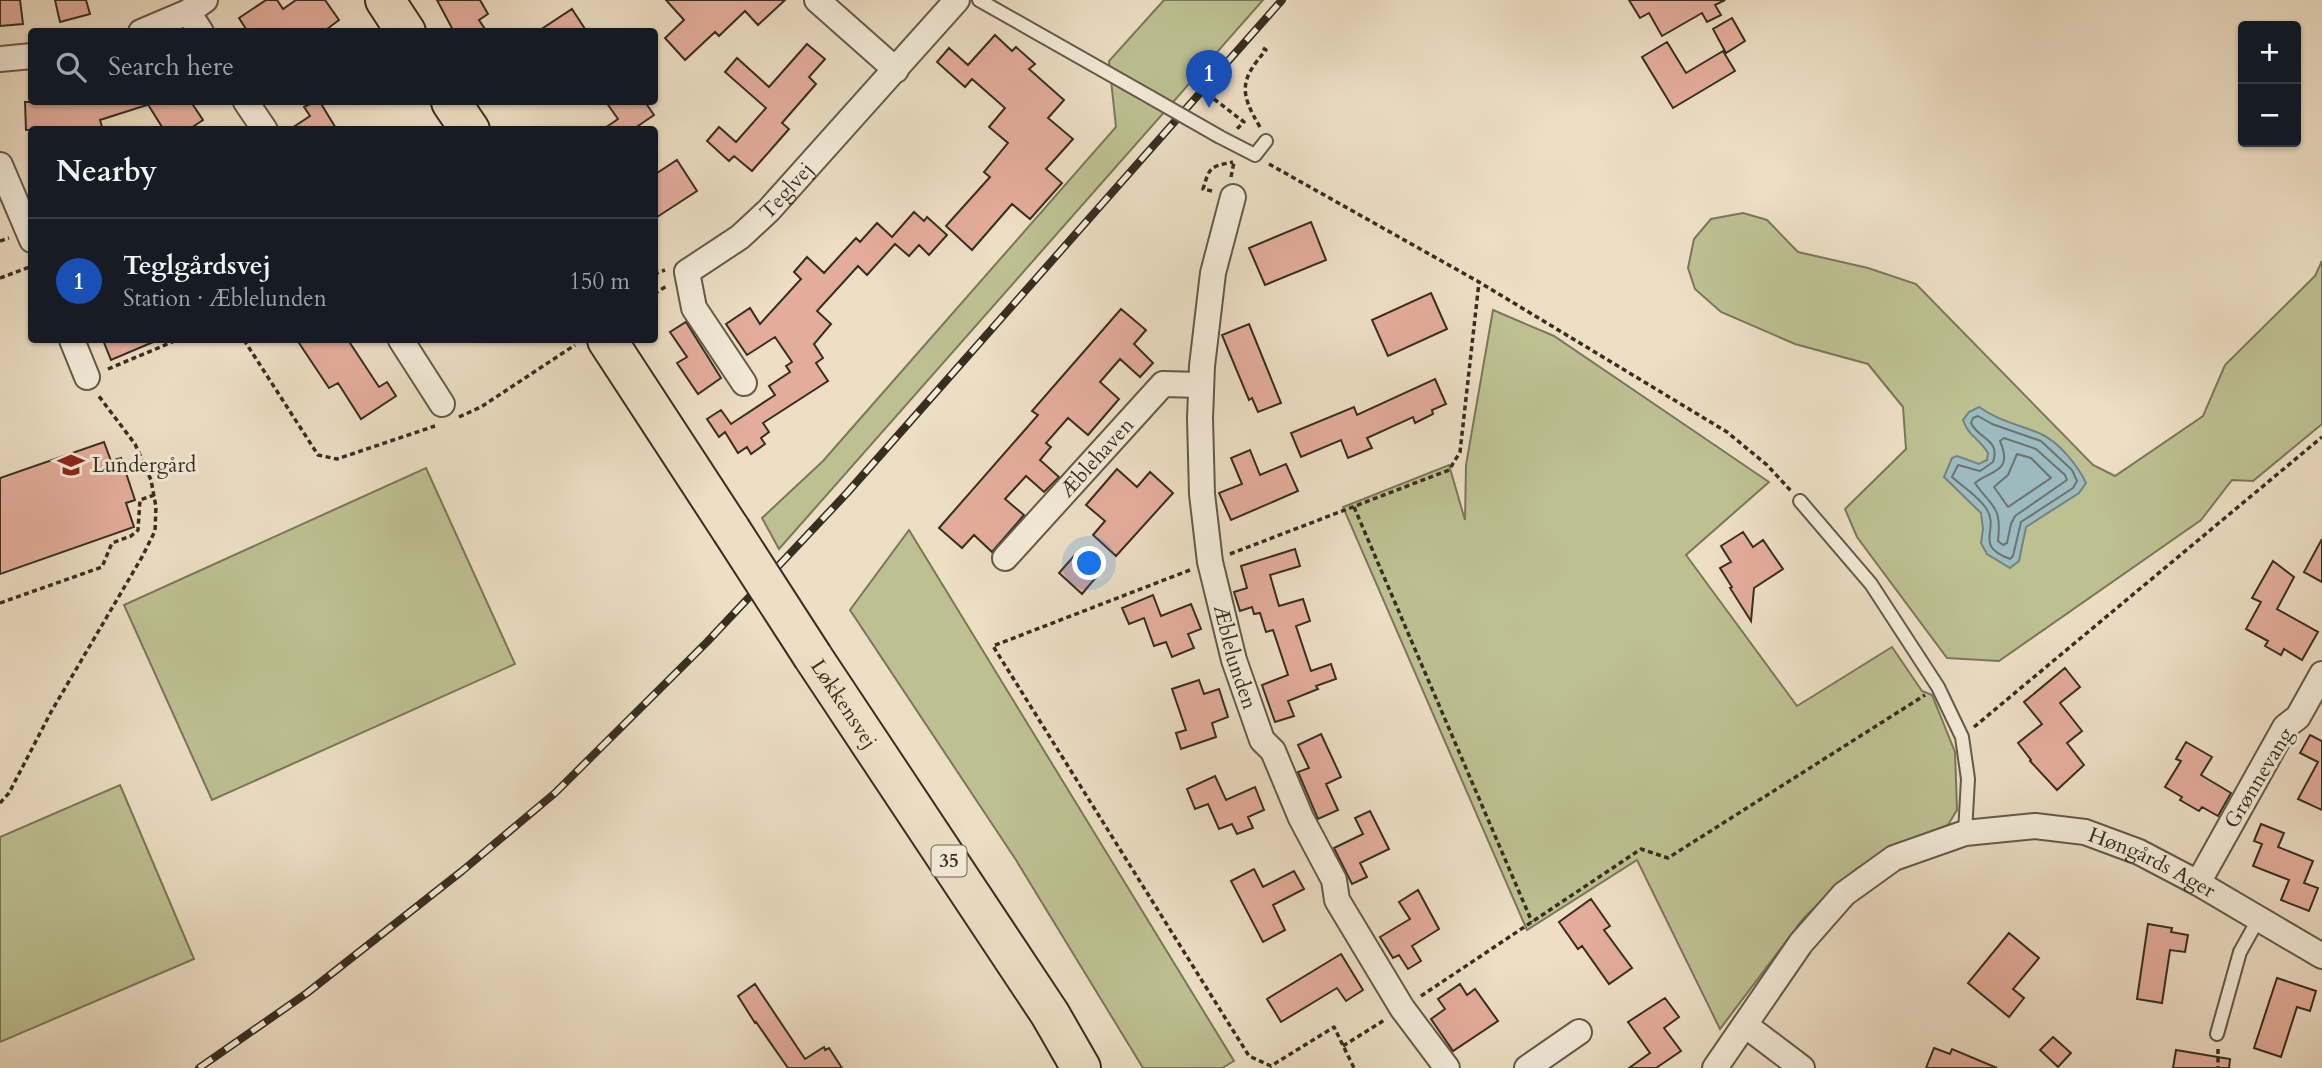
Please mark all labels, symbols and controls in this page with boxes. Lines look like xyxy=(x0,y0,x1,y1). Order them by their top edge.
map controls xyxy=(2238,21,2301,147)
button: + xyxy=(2238,21,2301,84)
search box xyxy=(28,28,658,105)
icon: search xyxy=(52,48,90,86)
text: Search here xyxy=(108,49,234,84)
pin: 1 xyxy=(1186,50,1232,108)
button: − xyxy=(2238,84,2301,147)
text: Nearby xyxy=(56,151,157,192)
street label: Teglvej xyxy=(753,156,820,226)
text: Teglgårdsvej xyxy=(123,248,271,283)
text: 1 xyxy=(73,266,85,297)
text: 150 m xyxy=(569,266,630,297)
text: Station · Æblelunden xyxy=(123,283,327,314)
street label: Æblehaven xyxy=(1053,411,1140,504)
school or university icon: Lundergård xyxy=(56,450,86,480)
place label: Lundergård xyxy=(92,451,196,480)
your location xyxy=(1072,546,1106,580)
street label: Æblelunden xyxy=(1207,602,1265,713)
street label: Løkkensvej xyxy=(804,653,884,754)
street label: Grønnevang xyxy=(2217,722,2301,834)
street label: Høngårds Ager xyxy=(2084,820,2221,905)
road number: 35 xyxy=(932,846,967,876)

